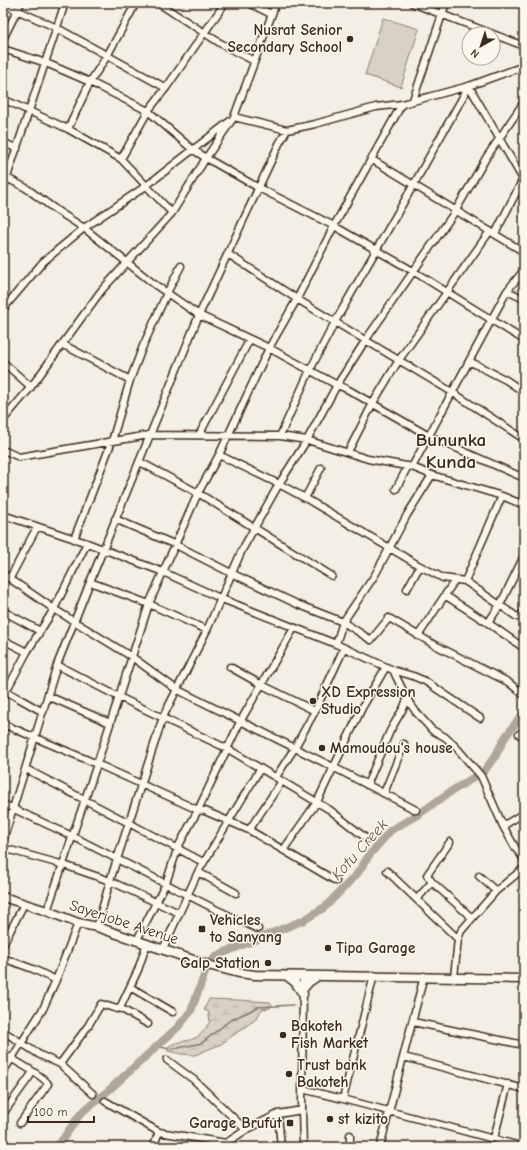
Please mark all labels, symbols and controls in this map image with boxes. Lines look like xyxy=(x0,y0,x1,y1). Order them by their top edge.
place label: Nusrat Senior Secondary School xyxy=(228,21,342,56)
north arrow xyxy=(461,26,501,66)
marker: Nusrat Senior Secondary School xyxy=(345,34,355,44)
text: N xyxy=(468,46,482,61)
district label: Bununka Kunda xyxy=(416,429,486,473)
place label: XD Expression Studio xyxy=(321,683,416,718)
marker: XD Expression Studio xyxy=(308,696,318,706)
place label: Mamoudou's house xyxy=(330,739,453,757)
marker: Mamoudou's house xyxy=(317,743,327,753)
water label: Kotu Creek xyxy=(328,815,392,884)
street label: Sayerjobe Avenue xyxy=(67,896,181,948)
place label: Vehicles to Sanyang xyxy=(209,911,282,946)
marker: Vehicles to Sanyang xyxy=(197,924,207,934)
place label: Tipa Garage xyxy=(336,939,415,957)
marker: Tipa Garage xyxy=(323,943,333,953)
place label: Galp Station xyxy=(180,954,260,972)
marker: Galp Station xyxy=(263,958,273,968)
place label: Bakoteh Fish Market xyxy=(291,1017,369,1052)
marker: Bakoteh Fish Market xyxy=(278,1030,288,1040)
place label: Trust bank Bakoteh xyxy=(297,1056,367,1091)
marker: Trust bank Bakoteh xyxy=(284,1069,294,1079)
scale bar xyxy=(28,1098,94,1124)
text: 100 m xyxy=(34,1105,67,1119)
place label: st kizito xyxy=(338,1110,388,1128)
place label: Garage Brufut xyxy=(189,1114,283,1132)
marker: st kizito xyxy=(325,1114,335,1124)
marker: Garage Brufut xyxy=(285,1118,295,1128)

